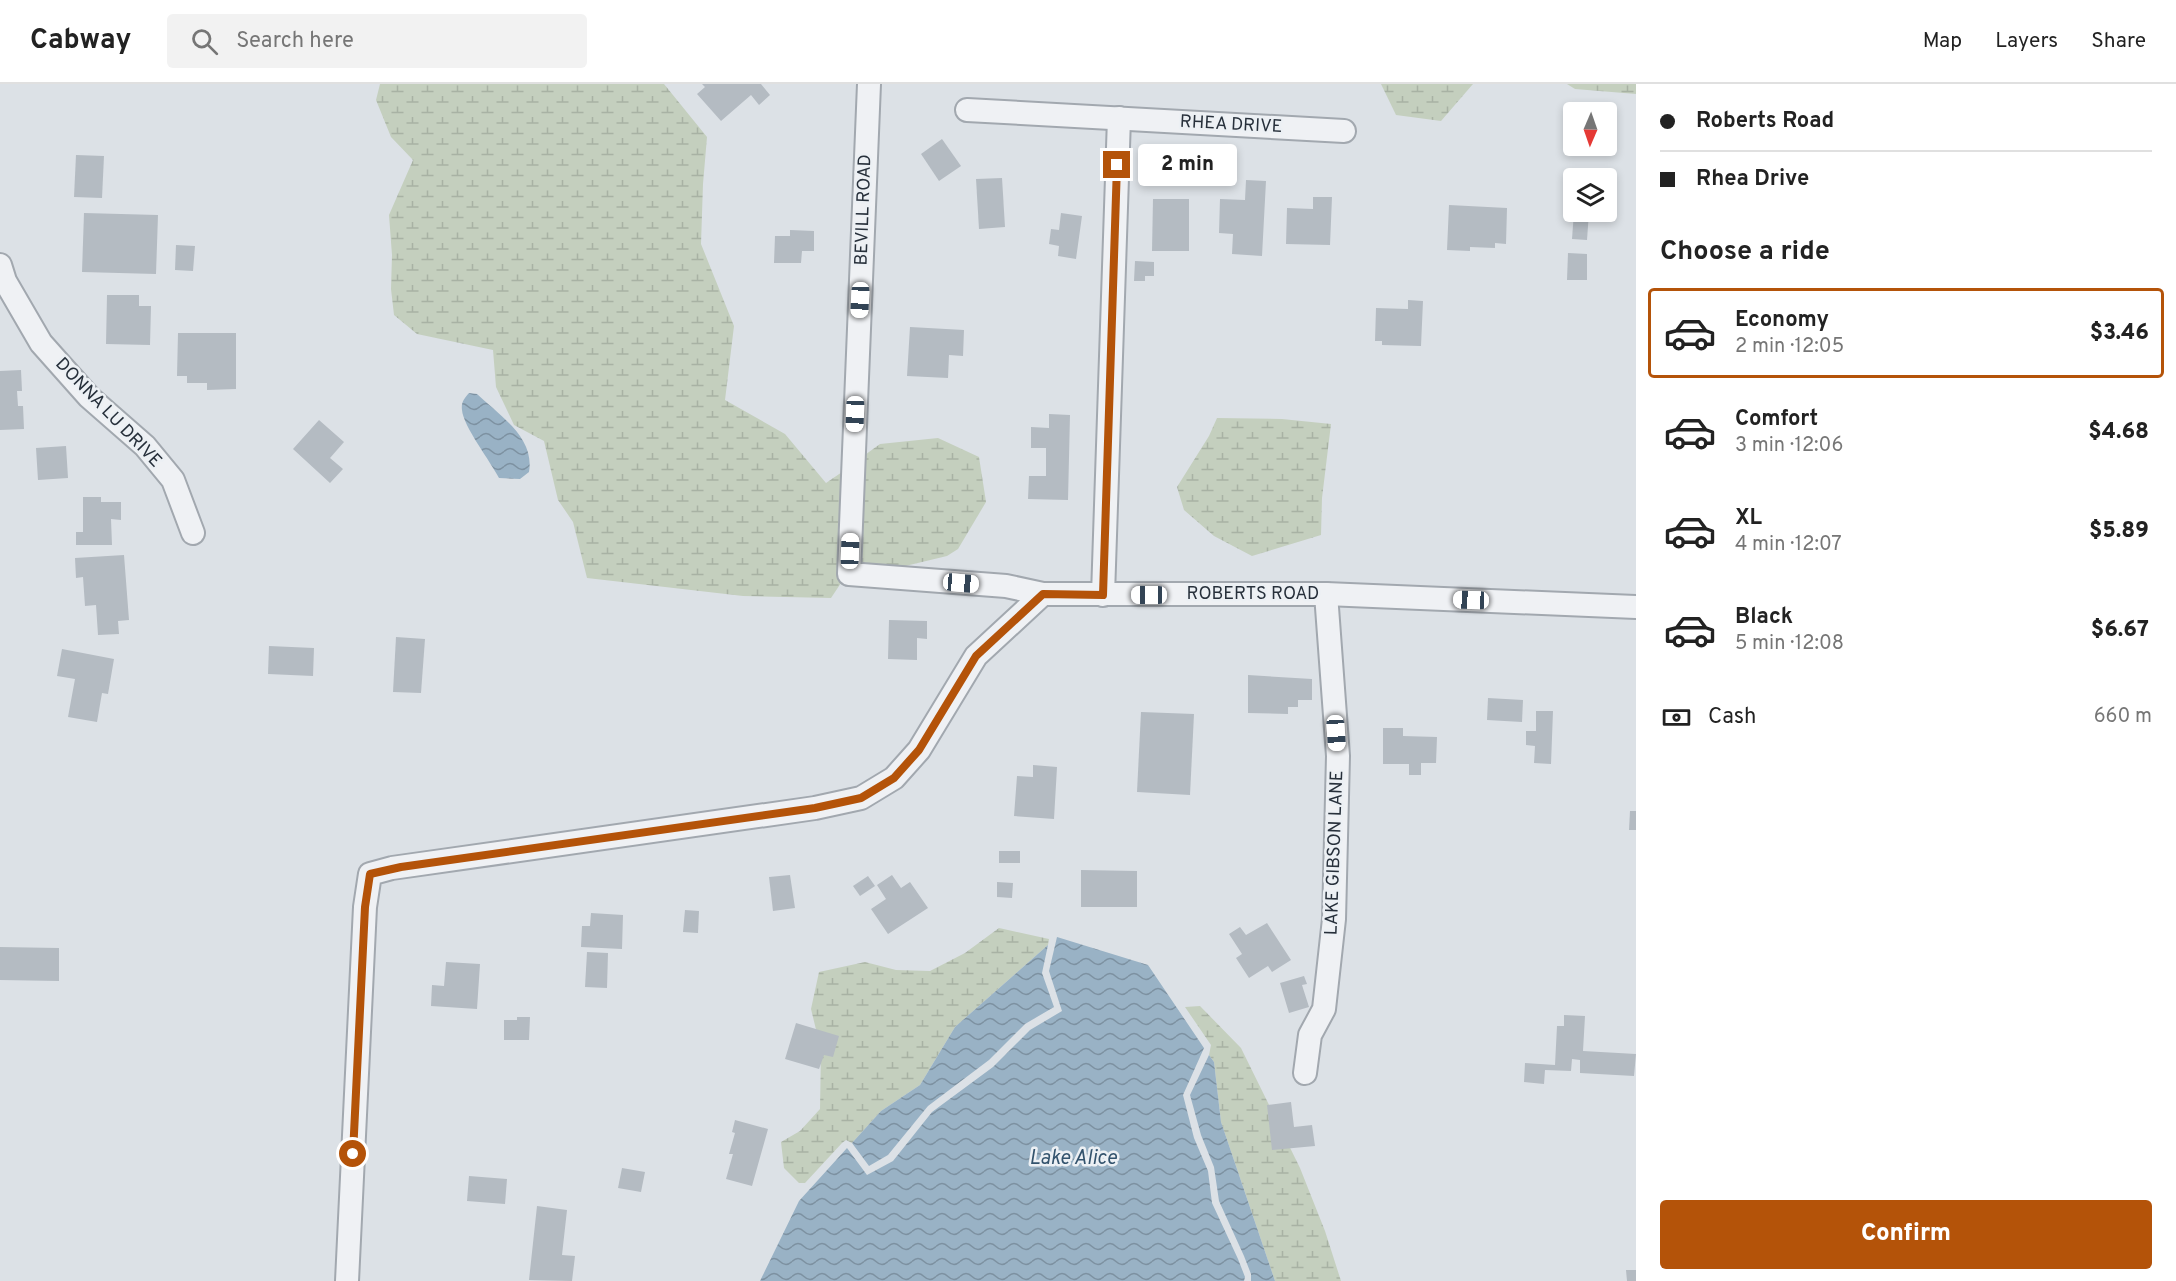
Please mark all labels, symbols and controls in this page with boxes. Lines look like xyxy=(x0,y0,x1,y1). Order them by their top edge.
search box xyxy=(167,14,587,68)
text: Cabway xyxy=(30,23,131,59)
icon: search xyxy=(188,25,221,58)
text: Search here xyxy=(236,28,354,55)
text: Map xyxy=(1923,28,1962,55)
text: Layers xyxy=(1995,28,2058,55)
text: Share xyxy=(2091,28,2146,55)
north arrow xyxy=(1563,102,1617,156)
map controls xyxy=(1563,102,1617,222)
text: Roberts Road xyxy=(1696,108,1834,135)
street label: RHEA DRIVE xyxy=(1179,111,1283,139)
callout: 2 min xyxy=(1138,144,1237,186)
route end xyxy=(1103,151,1130,178)
text: 2 min xyxy=(1161,152,1214,178)
street label: BEVILL ROAD xyxy=(851,154,877,266)
text: Rhea Drive xyxy=(1696,166,1809,193)
button: layers xyxy=(1563,168,1617,222)
text: Choose a ride xyxy=(1660,235,1830,269)
car xyxy=(850,282,870,318)
icon: car xyxy=(1663,306,1717,360)
text: Economy xyxy=(1735,307,1829,334)
text: $3.46 xyxy=(2090,320,2149,347)
text: 2 min · 12:05 xyxy=(1735,334,1844,360)
street label: DONNA LU DRIVE xyxy=(50,353,166,473)
car xyxy=(845,396,865,432)
icon: car xyxy=(1663,405,1717,459)
text: Comfort xyxy=(1735,406,1818,433)
text: $4.68 xyxy=(2088,419,2149,446)
text: 3 min · 12:06 xyxy=(1735,433,1843,459)
icon: car xyxy=(1663,504,1717,558)
text: XL xyxy=(1735,505,1762,532)
text: $5.89 xyxy=(2089,518,2149,545)
text: 4 min · 12:07 xyxy=(1735,532,1842,558)
car xyxy=(840,533,860,569)
car xyxy=(942,572,980,594)
street label: ROBERTS ROAD xyxy=(1187,583,1319,606)
car xyxy=(1131,586,1167,604)
car xyxy=(1453,590,1489,610)
icon: car xyxy=(1663,603,1717,657)
text: Black xyxy=(1735,604,1793,631)
text: $6.67 xyxy=(2091,617,2149,644)
text: 5 min · 12:08 xyxy=(1735,631,1844,657)
icon: cash xyxy=(1660,701,1693,734)
text: Cash xyxy=(1708,704,1757,731)
text: 660 m xyxy=(2094,704,2152,730)
car xyxy=(1326,714,1346,752)
street label: LAKE GIBSON LANE xyxy=(1321,770,1349,936)
route start xyxy=(339,1140,366,1167)
water label: Lake Alice xyxy=(1029,1146,1117,1172)
button: Confirm xyxy=(1660,1200,2152,1269)

